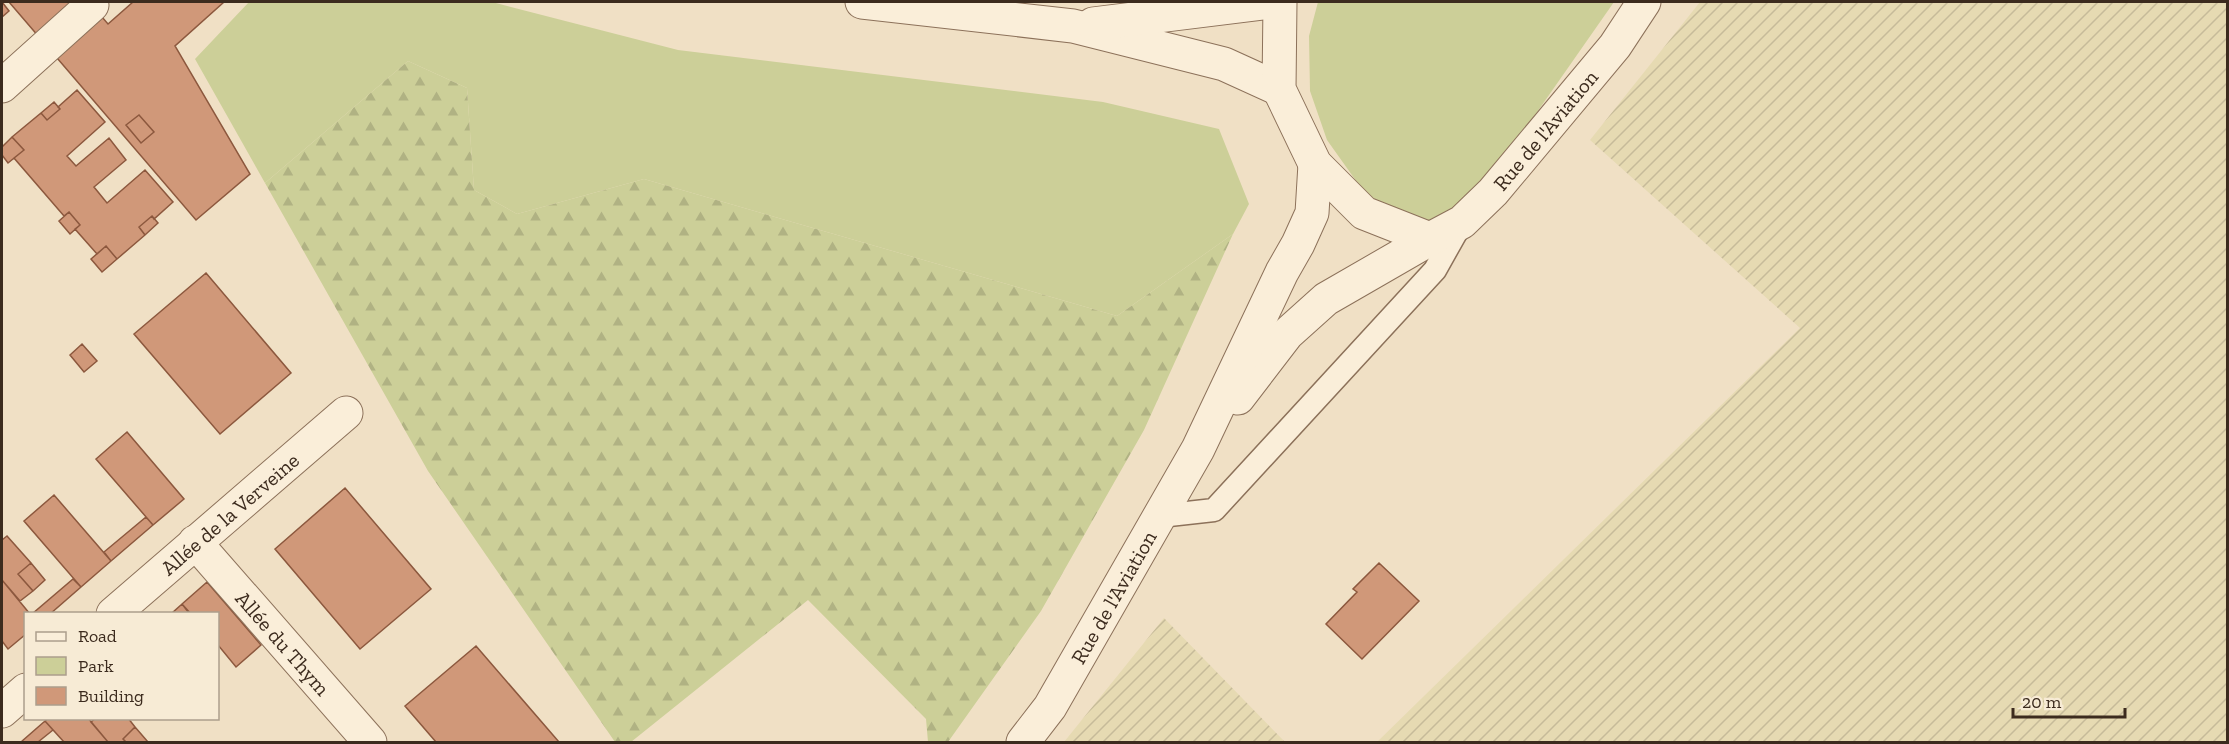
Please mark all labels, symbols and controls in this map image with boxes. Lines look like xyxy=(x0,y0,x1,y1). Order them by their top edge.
street label: Rue de l'Aviation xyxy=(1488,64,1603,195)
street label: Allée de la Verveine xyxy=(155,447,304,580)
street label: Rue de l'Aviation xyxy=(1065,526,1161,668)
street label: Allée du Thym xyxy=(231,586,336,700)
legend xyxy=(24,612,219,720)
text: Road xyxy=(78,625,117,647)
text: Park xyxy=(78,655,114,677)
scale bar xyxy=(2013,681,2126,719)
text: Building xyxy=(78,685,144,707)
text: 20 m xyxy=(2022,691,2062,713)

